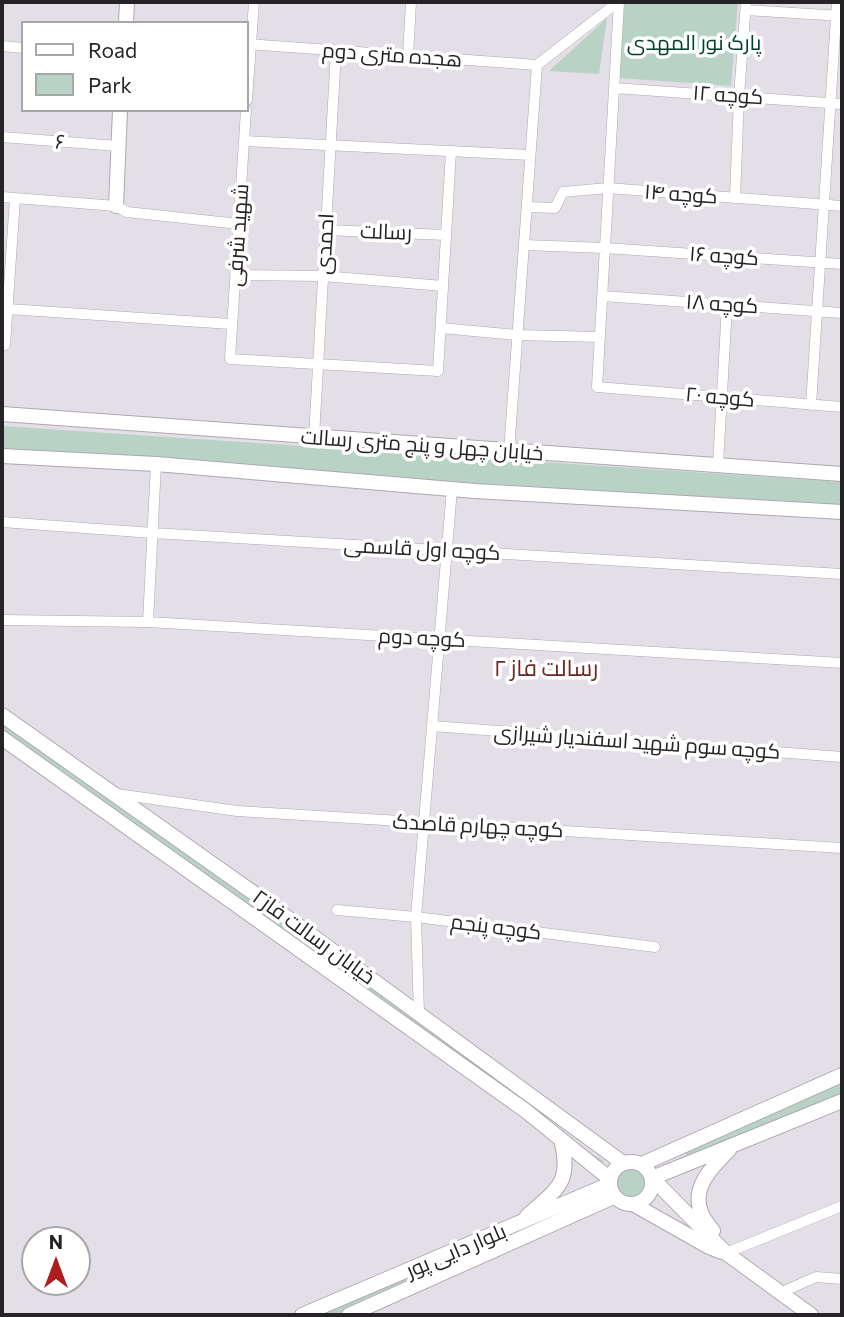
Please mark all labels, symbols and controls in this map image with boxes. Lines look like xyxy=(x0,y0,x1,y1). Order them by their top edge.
legend xyxy=(21,21,248,112)
park label: پارک نور المهدی xyxy=(627,30,761,56)
text: Road xyxy=(88,37,137,62)
street label: هجده متری دوم xyxy=(321,38,463,72)
text: Park xyxy=(88,72,132,97)
street label: ۱۲ کوچه xyxy=(692,80,764,110)
street label: ۶ xyxy=(54,129,66,155)
street label: ‍‍ ۱۴ کوچه xyxy=(639,179,719,209)
street label: شهید شرفی xyxy=(222,183,254,287)
street label: احمدی xyxy=(311,213,339,275)
street label: رسالت xyxy=(360,218,412,246)
street label: ۱۶ کوچه xyxy=(688,241,760,271)
street label: ۱۸ کوچه xyxy=(685,289,759,319)
street label: ۲۰ کوچه xyxy=(684,381,756,413)
street label: خیابان چهل و پنج متری رسالت xyxy=(300,424,544,466)
street label: کوچه اول قاسمی xyxy=(343,532,501,566)
street label: کوچه دوم xyxy=(377,623,467,653)
district label: رسالت فاز ۲ xyxy=(494,654,598,682)
street label: کوچه سوم شهید اسفندیار شیرازی xyxy=(493,719,781,765)
street label: کوچه چهارم قاصدک xyxy=(392,809,564,843)
street label: خیابان رسالت فاز۲ xyxy=(248,884,380,990)
street label: کوچه پنجم xyxy=(449,909,543,945)
street label: بلوار دایی پور xyxy=(402,1219,510,1283)
north arrow xyxy=(21,1226,91,1296)
text: N xyxy=(49,1230,63,1253)

